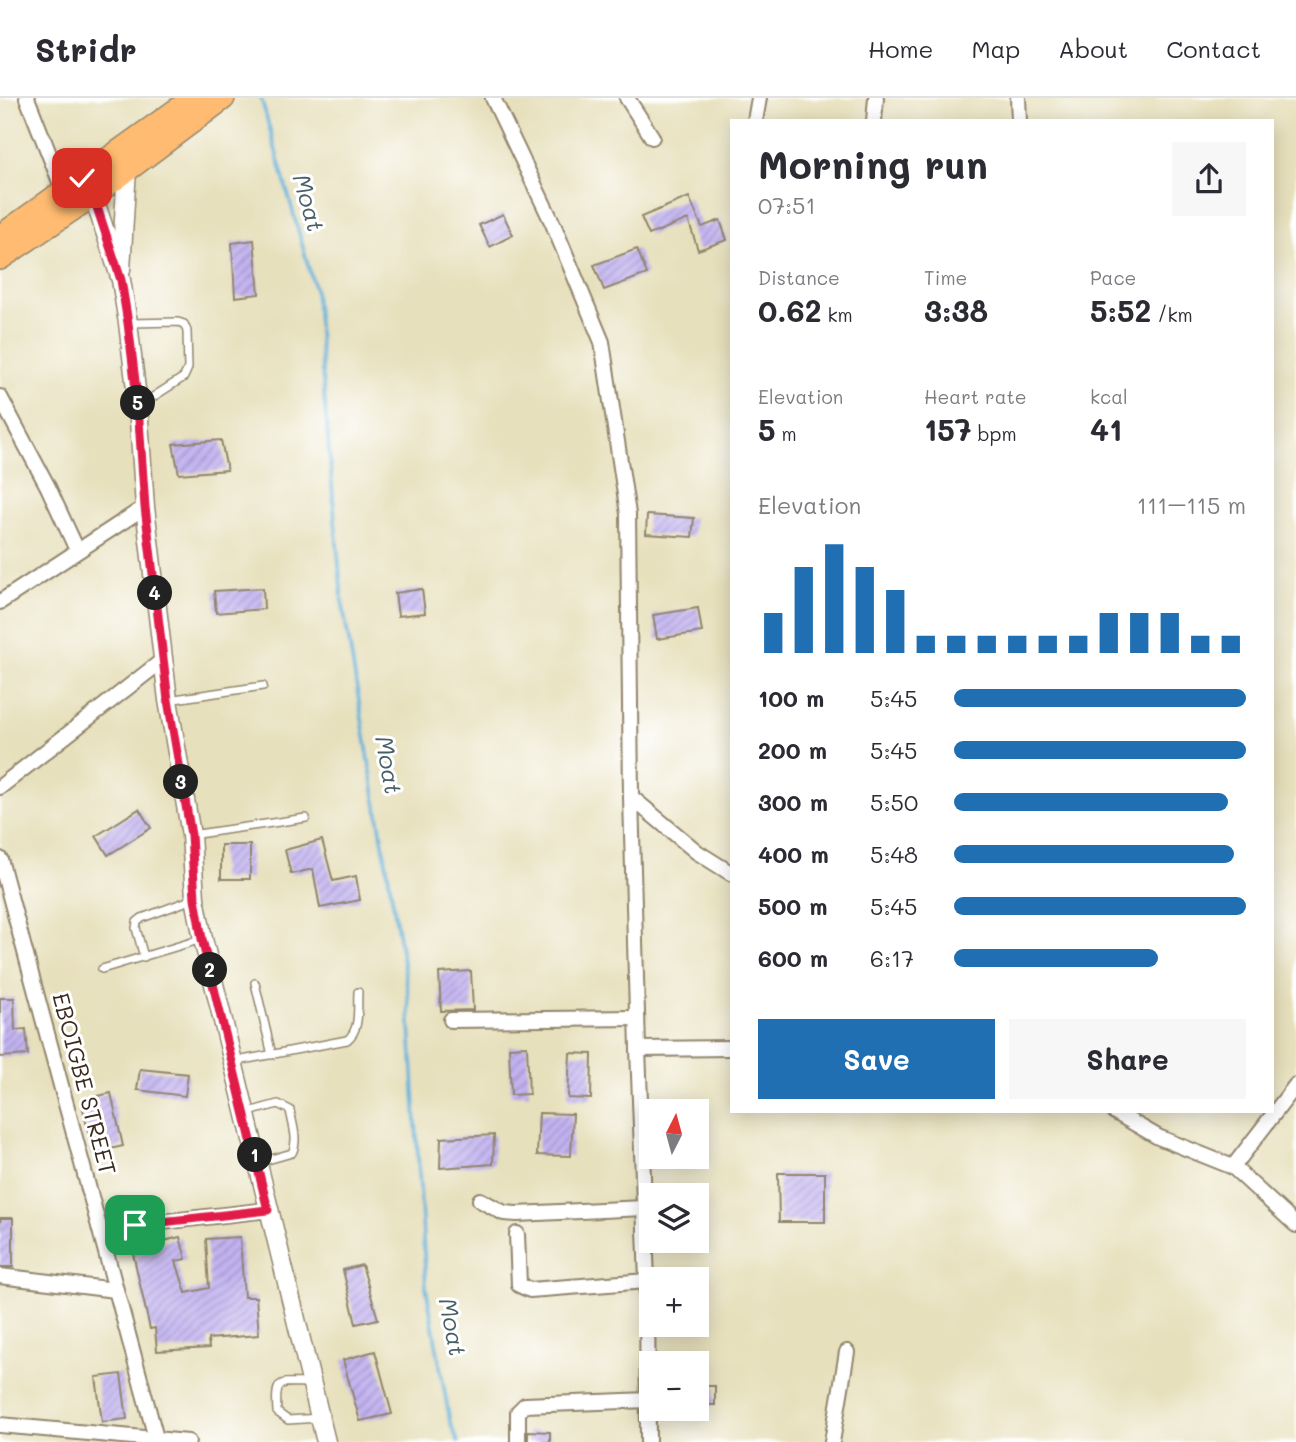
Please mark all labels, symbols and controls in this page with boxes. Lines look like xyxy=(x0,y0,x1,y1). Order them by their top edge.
text: Stridr xyxy=(35,27,137,70)
text: Home xyxy=(868,33,933,64)
text: Map xyxy=(971,33,1020,64)
text: About xyxy=(1058,33,1128,64)
text: Contact xyxy=(1166,33,1261,64)
text: Morning run xyxy=(758,139,988,189)
button: share xyxy=(1172,142,1246,216)
pin xyxy=(52,148,112,208)
icon: check xyxy=(63,159,101,197)
water label: Moat xyxy=(286,170,332,235)
text: 07:51 xyxy=(758,190,816,220)
text: Distance xyxy=(758,265,840,290)
text: Time xyxy=(924,265,967,290)
text: Pace xyxy=(1090,265,1136,290)
text: 0.62 xyxy=(758,290,821,330)
text: 3:38 xyxy=(924,290,988,330)
text: 5:52 xyxy=(1090,290,1151,330)
text: km xyxy=(821,302,853,327)
text: /km xyxy=(1151,302,1193,327)
text: Elevation xyxy=(758,384,843,409)
text: Heart rate xyxy=(924,384,1027,409)
text: kcal xyxy=(1090,384,1128,409)
pin: 5 xyxy=(120,386,156,420)
text: 5 xyxy=(132,390,143,415)
text: 5 xyxy=(758,409,776,449)
text: 157 xyxy=(924,409,972,449)
text: 41 xyxy=(1090,409,1122,449)
text: m xyxy=(776,421,797,446)
text: bpm xyxy=(972,421,1017,446)
text: Elevation xyxy=(758,490,861,520)
text: 111–115 m xyxy=(1137,490,1246,520)
pin: 4 xyxy=(138,575,172,610)
text: 4 xyxy=(148,580,161,605)
text: 100 m xyxy=(758,683,824,713)
text: 5:45 xyxy=(870,683,917,713)
water label: Moat xyxy=(369,733,410,796)
text: 200 m xyxy=(758,735,827,765)
text: 5:45 xyxy=(870,735,917,765)
pin: 3 xyxy=(164,764,198,800)
text: 3 xyxy=(175,769,186,794)
text: 300 m xyxy=(758,787,828,817)
text: 5:50 xyxy=(870,787,918,817)
text: 400 m xyxy=(758,839,829,869)
text: 5:48 xyxy=(870,839,918,869)
text: 500 m xyxy=(758,891,828,921)
text: 5:45 xyxy=(870,891,917,921)
text: 600 m xyxy=(758,943,828,973)
text: 6:17 xyxy=(870,943,914,973)
pin: 2 xyxy=(192,952,228,988)
text: 2 xyxy=(204,957,215,982)
street label: EBOIGBE STREET xyxy=(46,989,124,1178)
button: Save xyxy=(758,1019,995,1099)
button: Share xyxy=(1009,1019,1246,1099)
north arrow xyxy=(639,1099,709,1169)
map controls xyxy=(639,1099,709,1421)
pin: 1 xyxy=(238,1138,272,1172)
text: 1 xyxy=(250,1142,259,1167)
button: layers xyxy=(639,1183,709,1253)
pin xyxy=(105,1195,165,1255)
icon: arrive xyxy=(116,1206,154,1244)
button: + xyxy=(639,1267,709,1337)
water label: Moat xyxy=(433,1295,474,1359)
button: − xyxy=(639,1351,709,1421)

